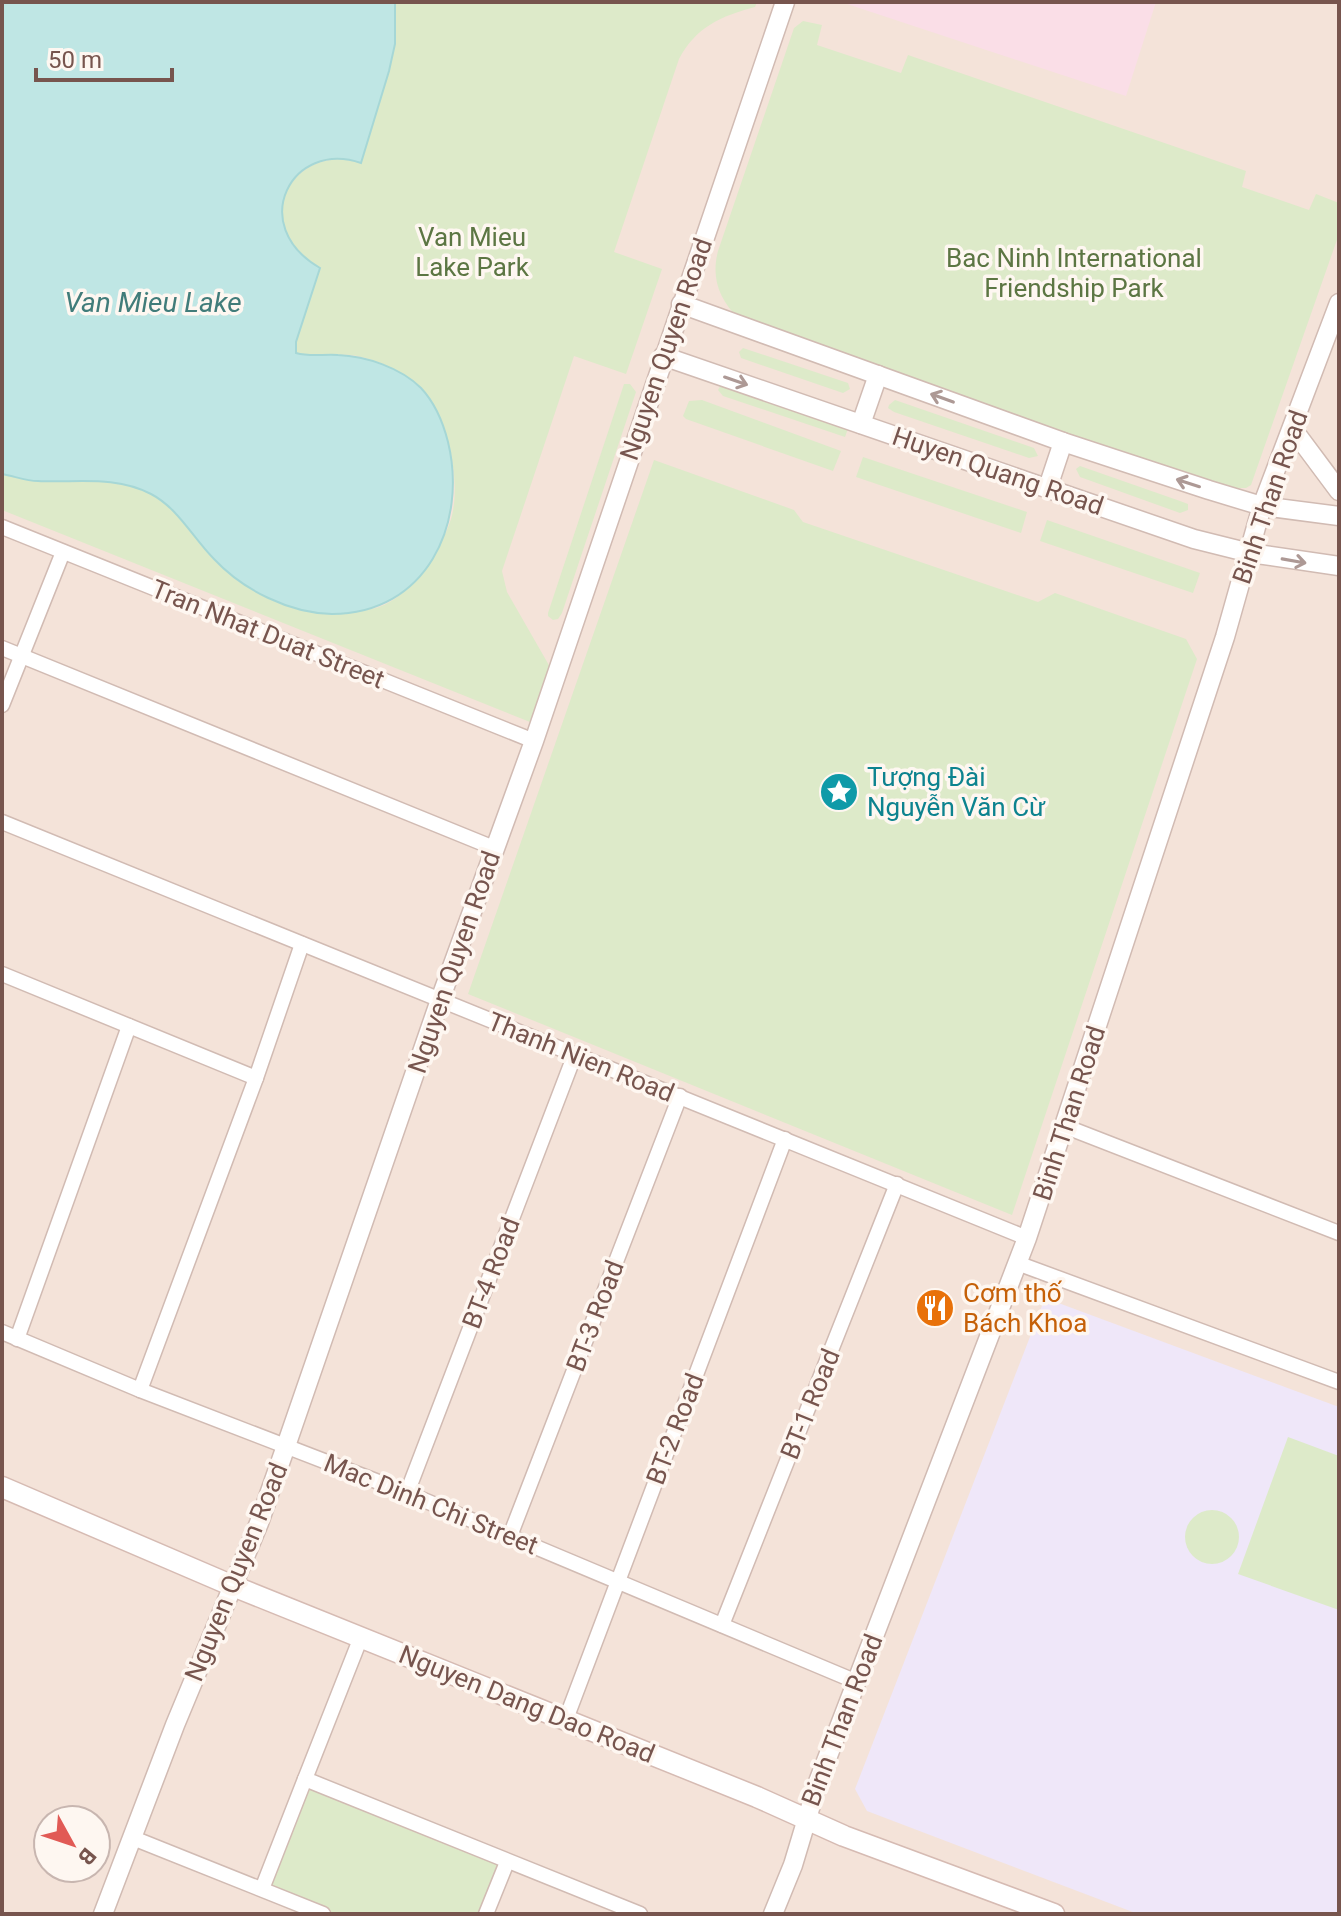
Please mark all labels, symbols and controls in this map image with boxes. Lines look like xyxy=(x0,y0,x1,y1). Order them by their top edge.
scale bar xyxy=(36,32,172,82)
text: 50 m xyxy=(48,46,102,74)
park label: Van Mieu Lake Park xyxy=(415,222,530,282)
street label: Nguyen Quyen Road xyxy=(614,234,718,464)
park label: Bac Ninh International Friendship Park xyxy=(946,243,1202,303)
water label: Van Mieu Lake xyxy=(64,286,242,319)
one-way arrow xyxy=(724,375,748,389)
one-way arrow xyxy=(931,390,955,404)
street label: Binh Than Road xyxy=(1226,406,1314,588)
street label: Huyen Quang Road xyxy=(889,421,1107,521)
one-way arrow xyxy=(1176,474,1201,489)
one-way arrow xyxy=(1281,554,1306,569)
street label: Tran Nhat Duat Street xyxy=(147,573,389,695)
place label: Tượng Đài Nguyễn Văn Cừ xyxy=(867,762,1046,822)
place icon: Tượng Đài Nguyễn Văn Cừ xyxy=(818,771,860,813)
street label: Nguyen Quyen Road xyxy=(402,847,506,1077)
street label: Thanh Nien Road xyxy=(483,1006,679,1108)
street label: Binh Than Road xyxy=(1027,1022,1111,1204)
street label: BT-4 Road xyxy=(456,1213,526,1333)
street label: BT-3 Road xyxy=(560,1256,630,1376)
place label: Cơm thố Bách Khoa xyxy=(963,1278,1087,1338)
restaurant icon: Cơm thố Bách Khoa xyxy=(914,1287,956,1329)
street label: BT-1 Road xyxy=(774,1344,846,1464)
street label: BT-2 Road xyxy=(640,1369,710,1489)
street label: Mac Dinh Chi Street xyxy=(320,1447,542,1561)
street label: Nguyen Quyen Road xyxy=(178,1458,294,1686)
street label: Binh Than Road xyxy=(795,1630,889,1810)
street label: Nguyen Dang Dao Road xyxy=(395,1639,659,1769)
north arrow xyxy=(32,1804,112,1884)
text: B xyxy=(73,1843,101,1870)

